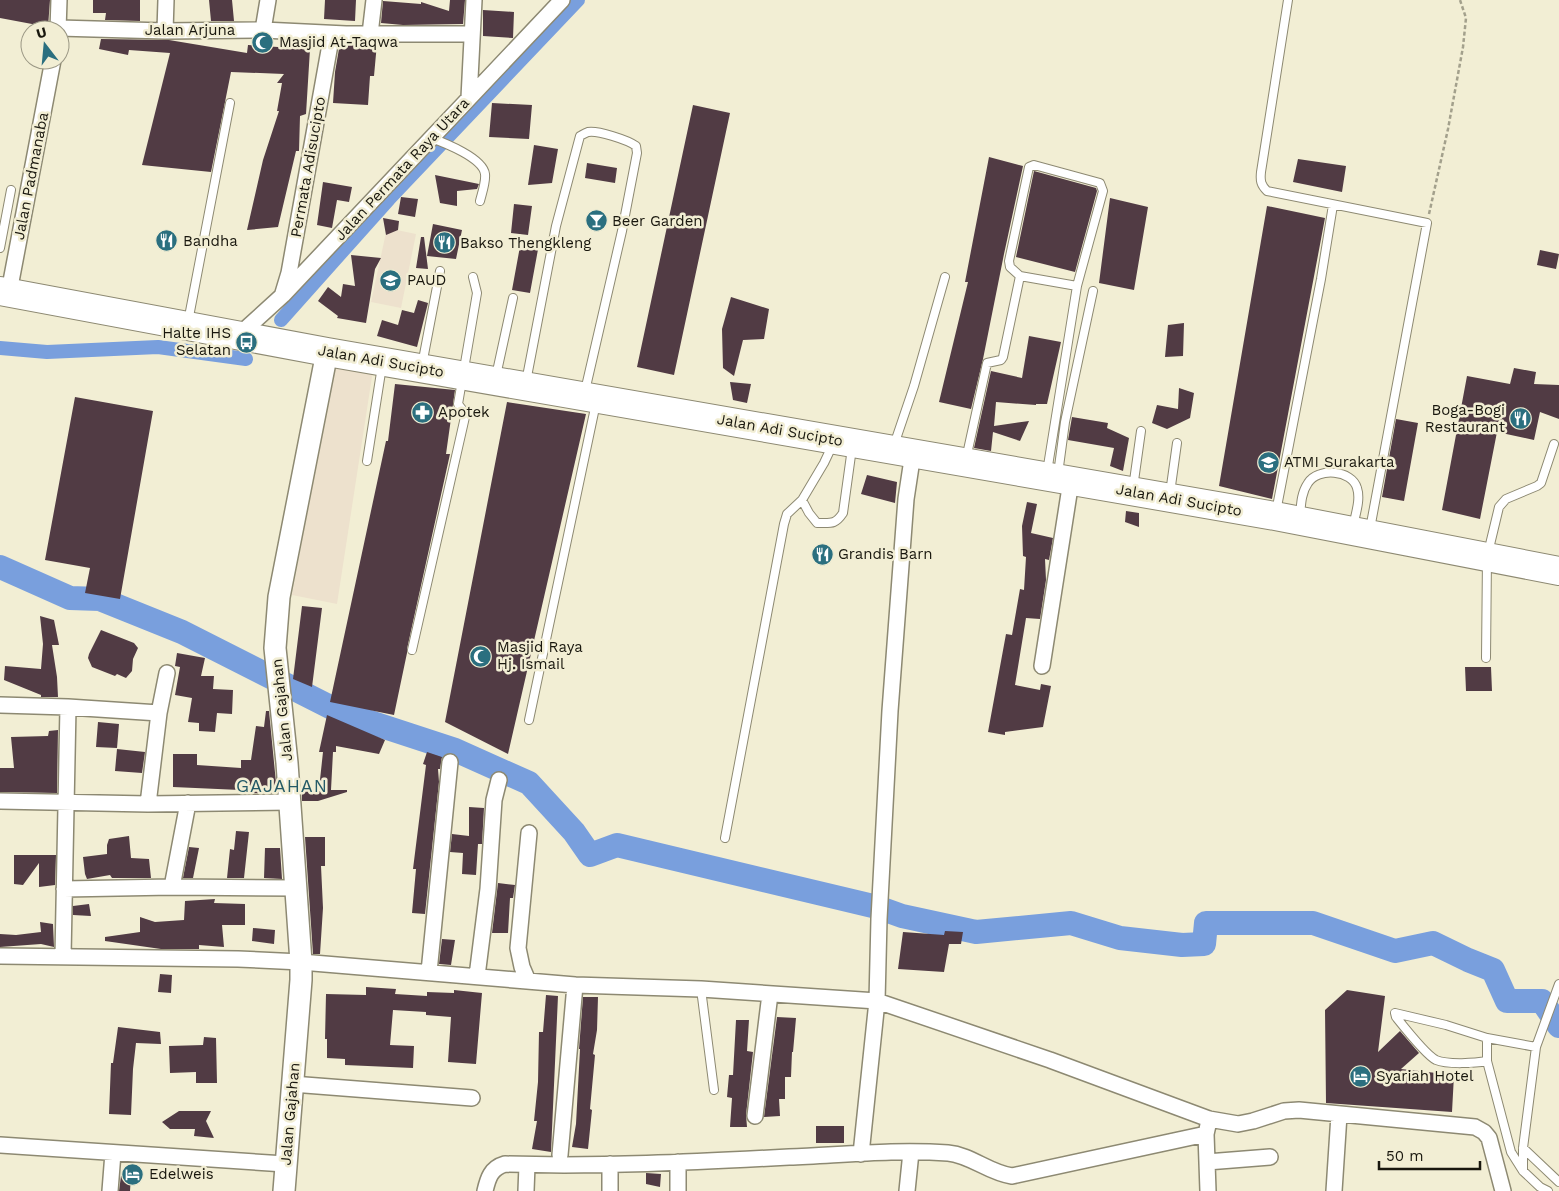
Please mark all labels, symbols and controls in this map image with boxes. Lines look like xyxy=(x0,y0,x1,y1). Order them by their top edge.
north arrow xyxy=(20,20,70,70)
street label: Jalan Arjuna xyxy=(145,21,236,39)
text: U xyxy=(34,23,48,42)
mosque icon: Masjid At-Taqwa xyxy=(251,30,275,54)
place label: Masjid At-Taqwa xyxy=(279,33,399,51)
street label: Jalan Permata Raya Utara xyxy=(331,94,473,244)
street label: Permata Adisucipto xyxy=(287,95,329,239)
street label: Jalan Padmanaba xyxy=(10,110,52,241)
bar icon: Beer Garden xyxy=(584,209,608,233)
place label: Beer Garden xyxy=(612,212,703,230)
restaurant icon: Bandha xyxy=(155,229,179,253)
restaurant icon: Bakso Thengkleng xyxy=(432,231,456,255)
place label: Bandha xyxy=(183,232,238,250)
place label: Bakso Thengkleng xyxy=(460,234,591,252)
school or university icon: PAUD xyxy=(379,268,403,292)
place label: PAUD xyxy=(407,271,446,289)
place label: Halte IHS Selatan xyxy=(162,324,231,359)
bus stop icon: Halte IHS Selatan xyxy=(235,330,259,354)
street label: Jalan Adi Sucipto xyxy=(317,341,445,381)
pharmacy icon: Apotek xyxy=(410,400,434,424)
place label: Boga-Bogi Restaurant xyxy=(1425,401,1506,436)
place label: Apotek xyxy=(438,403,490,421)
restaurant icon: Boga-Bogi Restaurant xyxy=(1509,407,1533,431)
street label: Jalan Adi Sucipto xyxy=(716,410,844,450)
school or university icon: ATMI Surakarta xyxy=(1256,450,1280,474)
place label: ATMI Surakarta xyxy=(1284,453,1395,471)
street label: Jalan Adi Sucipto xyxy=(1115,480,1243,520)
restaurant icon: Grandis Barn xyxy=(810,542,834,566)
place label: Grandis Barn xyxy=(838,545,933,563)
place label: Masjid Raya Hj. Ismail xyxy=(497,638,583,673)
mosque icon: Masjid Raya Hj. Ismail xyxy=(469,644,493,668)
street label: Jalan Gajahan xyxy=(268,658,296,762)
district label: GAJAHAN xyxy=(236,775,328,796)
street label: Jalan Gajahan xyxy=(277,1062,303,1166)
hotel icon: Syariah Hotel xyxy=(1348,1064,1372,1088)
place label: Syariah Hotel xyxy=(1376,1067,1474,1085)
scale bar xyxy=(1379,1138,1480,1170)
text: 50 m xyxy=(1386,1147,1423,1165)
hotel icon: Edelweis xyxy=(121,1162,145,1186)
place label: Edelweis xyxy=(149,1165,214,1183)

